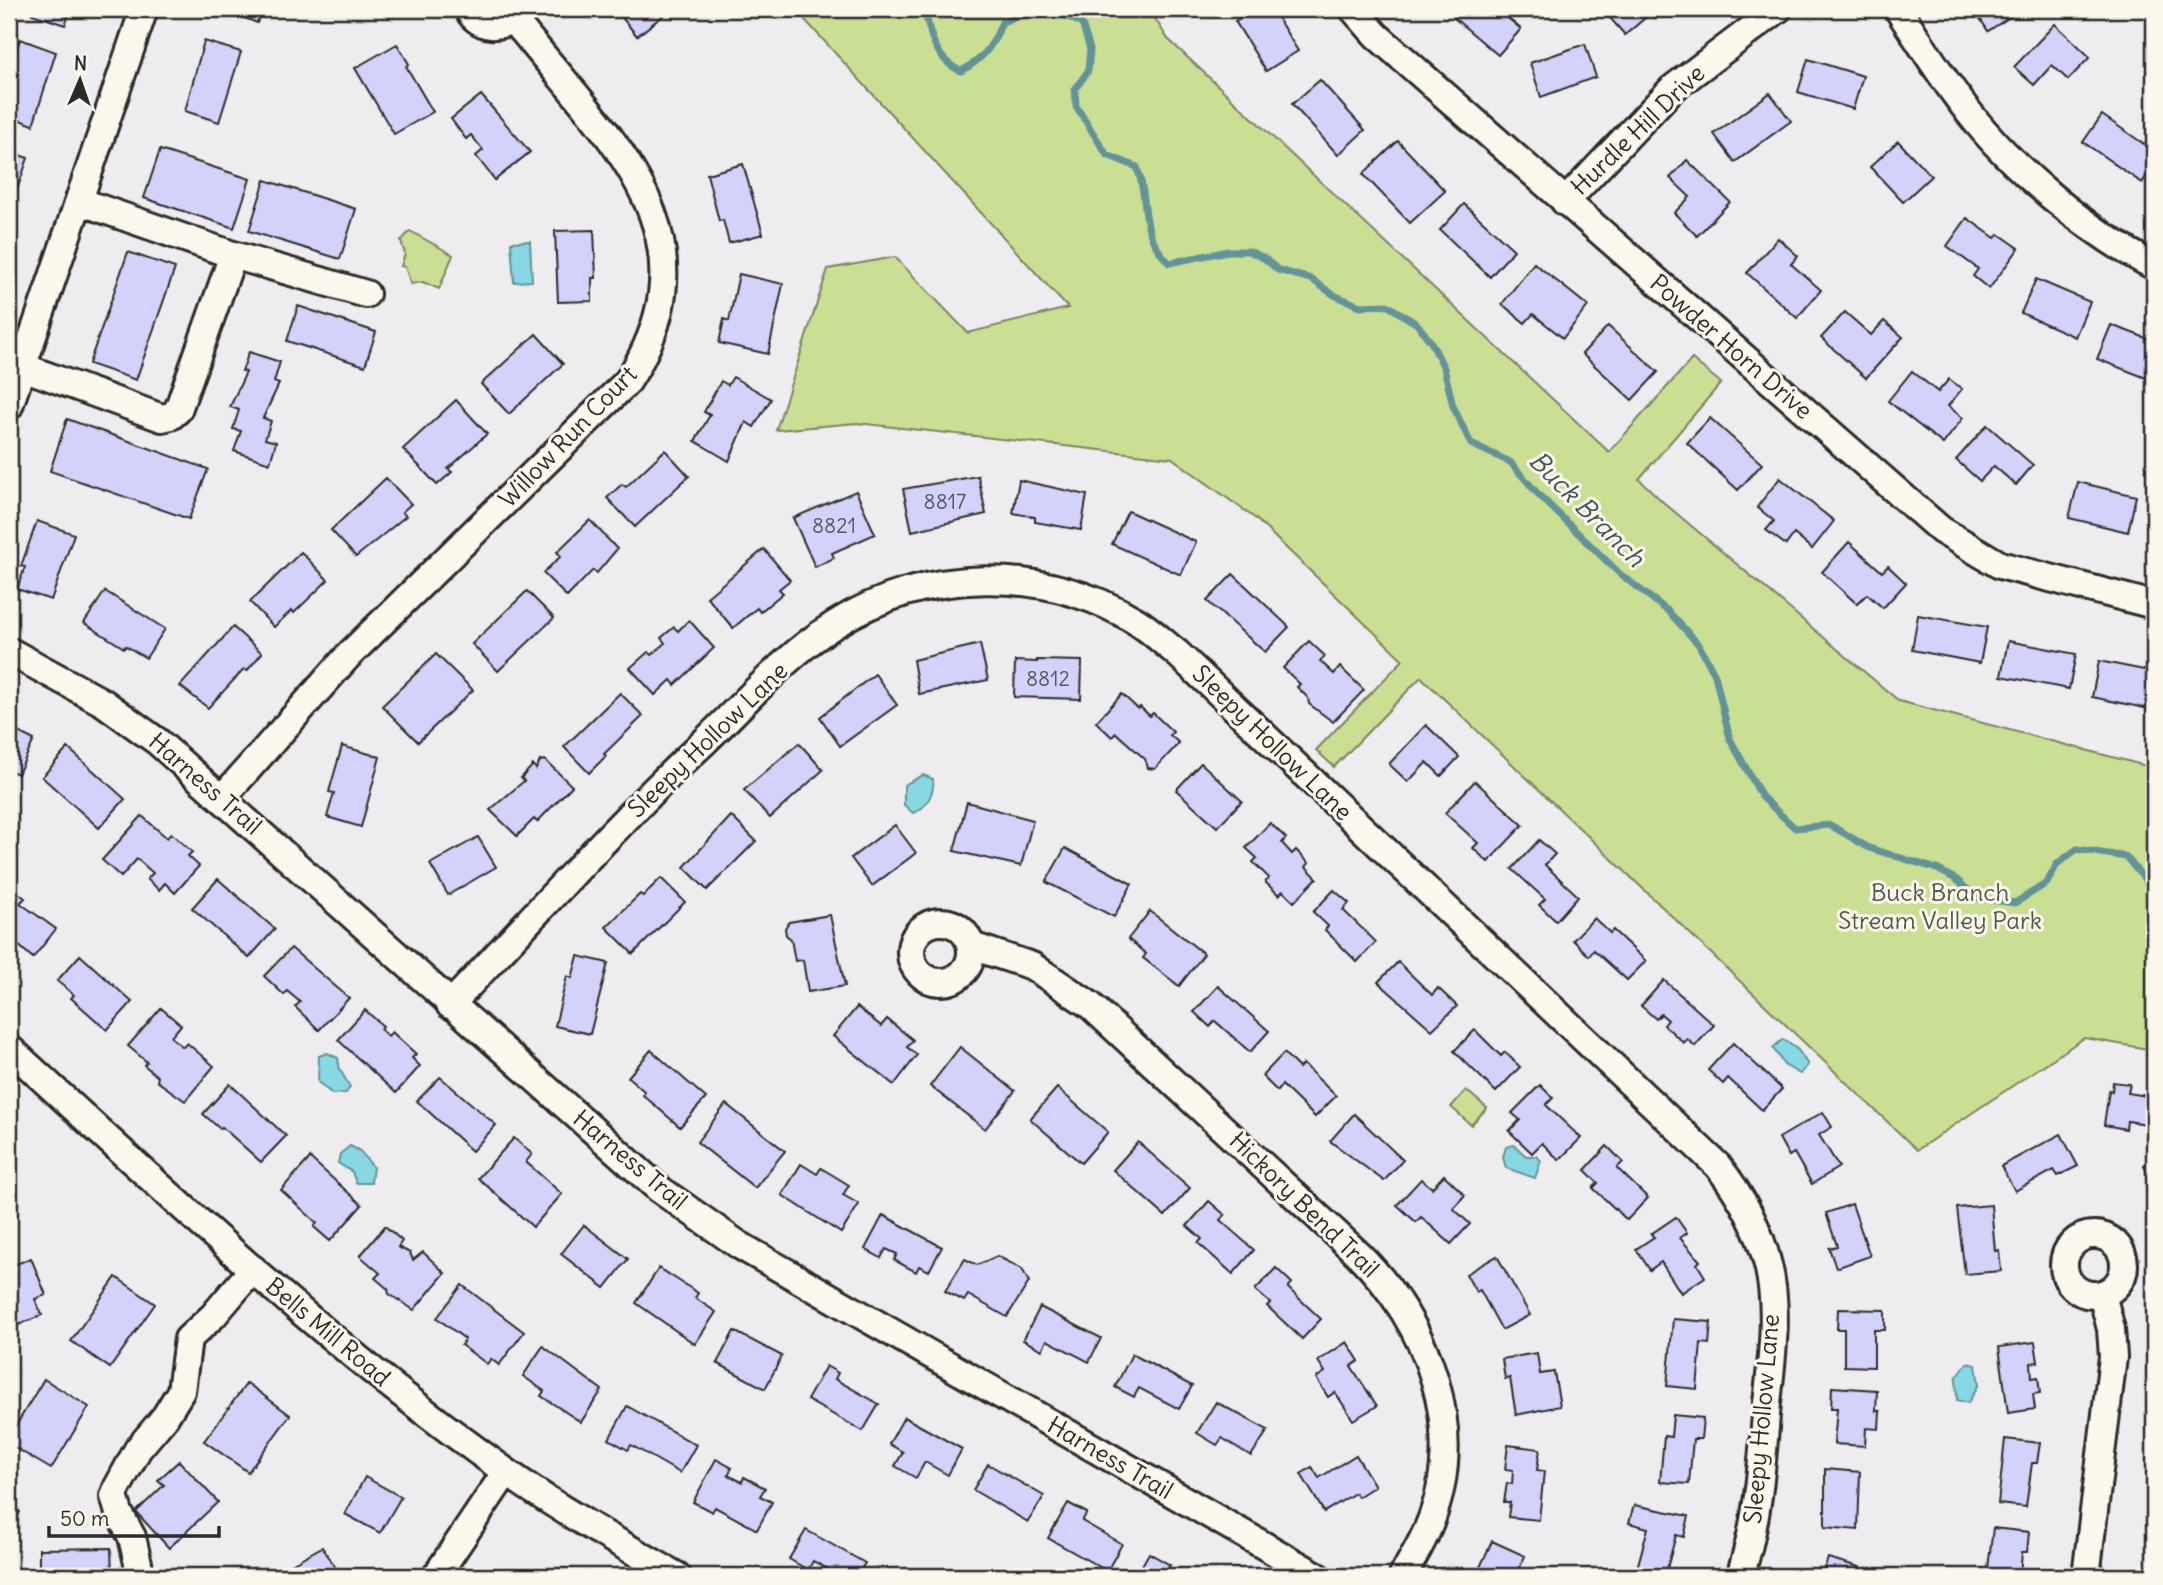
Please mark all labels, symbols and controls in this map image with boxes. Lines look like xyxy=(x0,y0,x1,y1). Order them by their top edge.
north arrow xyxy=(46,46,116,116)
text: N xyxy=(74,51,88,75)
street label: Hurdle Hill Drive xyxy=(1564,58,1711,201)
street label: Powder Horn Drive xyxy=(1644,267,1819,425)
street label: Willow Run Court xyxy=(492,359,643,514)
water label: Buck Branch xyxy=(1523,444,1653,574)
house number: 8817 xyxy=(924,488,966,515)
house number: 8821 xyxy=(812,512,856,539)
street label: Sleepy Hollow Lane xyxy=(621,655,793,823)
street label: Sleepy Hollow Lane xyxy=(1187,658,1359,826)
house number: 8812 xyxy=(1026,665,1070,692)
street label: Harness Trail xyxy=(143,726,268,840)
park label: Buck Branch Stream Valley Park xyxy=(1838,877,2042,935)
street label: Harness Trail xyxy=(567,1103,694,1216)
street label: Hickory Bend Trail xyxy=(1223,1125,1386,1283)
street label: Bells Mill Road xyxy=(260,1270,397,1392)
street label: Sleepy Hollow Lane xyxy=(1737,1313,1785,1525)
street label: Harness Trail xyxy=(1042,1409,1179,1505)
scale bar xyxy=(49,1494,219,1538)
text: 50 m xyxy=(60,1505,109,1532)

